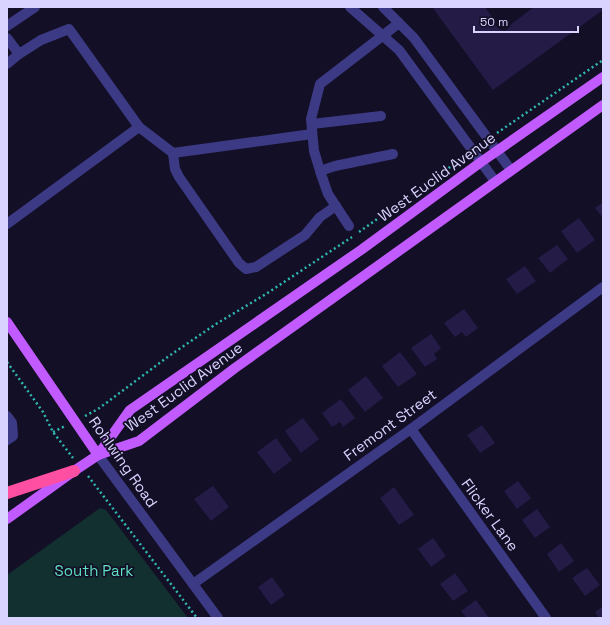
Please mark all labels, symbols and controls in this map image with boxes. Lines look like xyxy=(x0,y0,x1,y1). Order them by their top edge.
scale bar xyxy=(474,8,578,34)
text: 50 m xyxy=(480,14,508,30)
street label: West Euclid Avenue xyxy=(374,128,499,226)
street label: West Euclid Avenue xyxy=(121,338,246,436)
street label: Fremont Street xyxy=(340,384,440,465)
street label: Rohlwing Road xyxy=(85,413,162,511)
street label: Flicker Lane xyxy=(458,475,523,555)
park label: South Park xyxy=(55,561,133,580)

